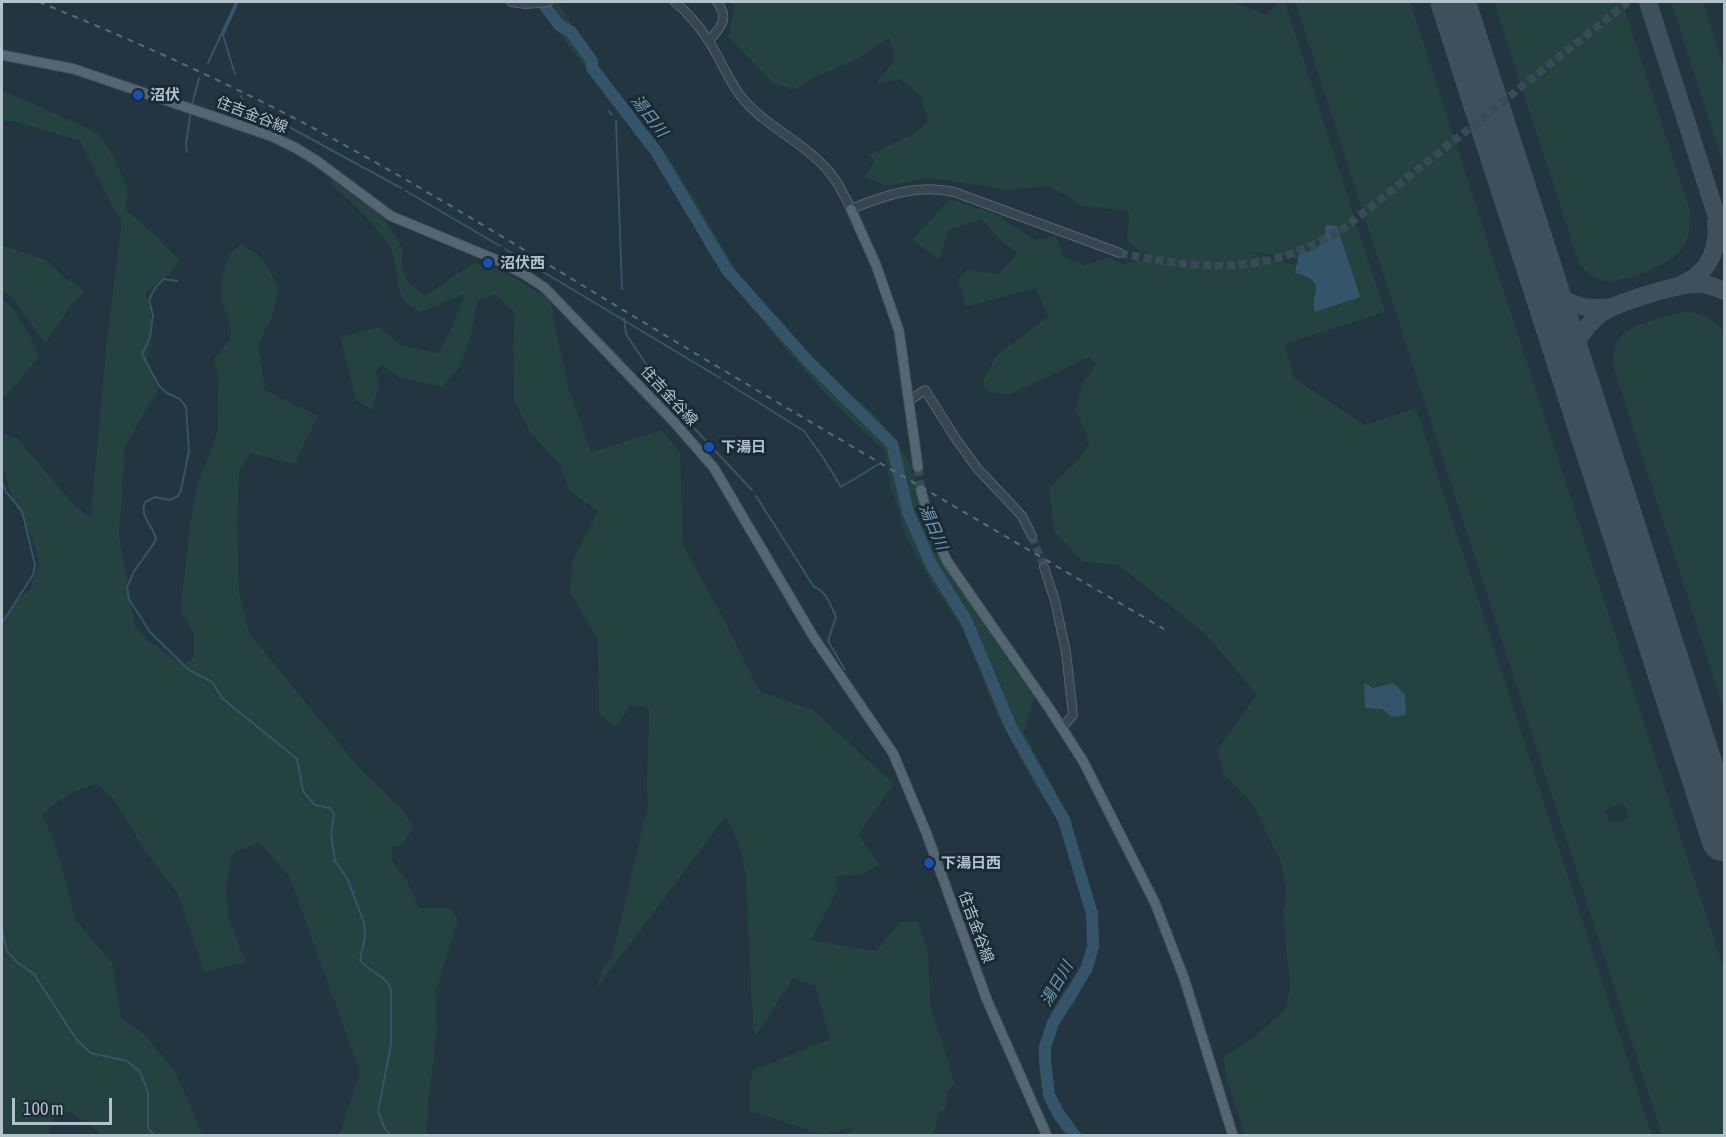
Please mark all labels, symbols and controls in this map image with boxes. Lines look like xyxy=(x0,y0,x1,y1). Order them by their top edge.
place label: 沼伏 xyxy=(150,86,180,104)
marker: 沼伏 xyxy=(131,88,145,102)
water label: 湯日川 xyxy=(627,91,671,141)
street label: 住吉金谷線 xyxy=(214,93,290,137)
place label: 沼伏西 xyxy=(500,254,545,272)
marker: 沼伏西 xyxy=(481,256,495,270)
street label: 住吉金谷線 xyxy=(637,362,701,430)
place label: 下湯日 xyxy=(721,438,766,456)
marker: 下湯日 xyxy=(702,440,716,454)
water label: 湯日川 xyxy=(915,501,951,553)
place label: 下湯日西 xyxy=(941,854,1001,872)
marker: 下湯日西 xyxy=(922,856,936,870)
street label: 住吉金谷線 xyxy=(955,889,997,965)
water label: 湯日川 xyxy=(1037,958,1077,1010)
scale bar xyxy=(15,1086,116,1124)
text: 100 m xyxy=(23,1098,64,1119)

